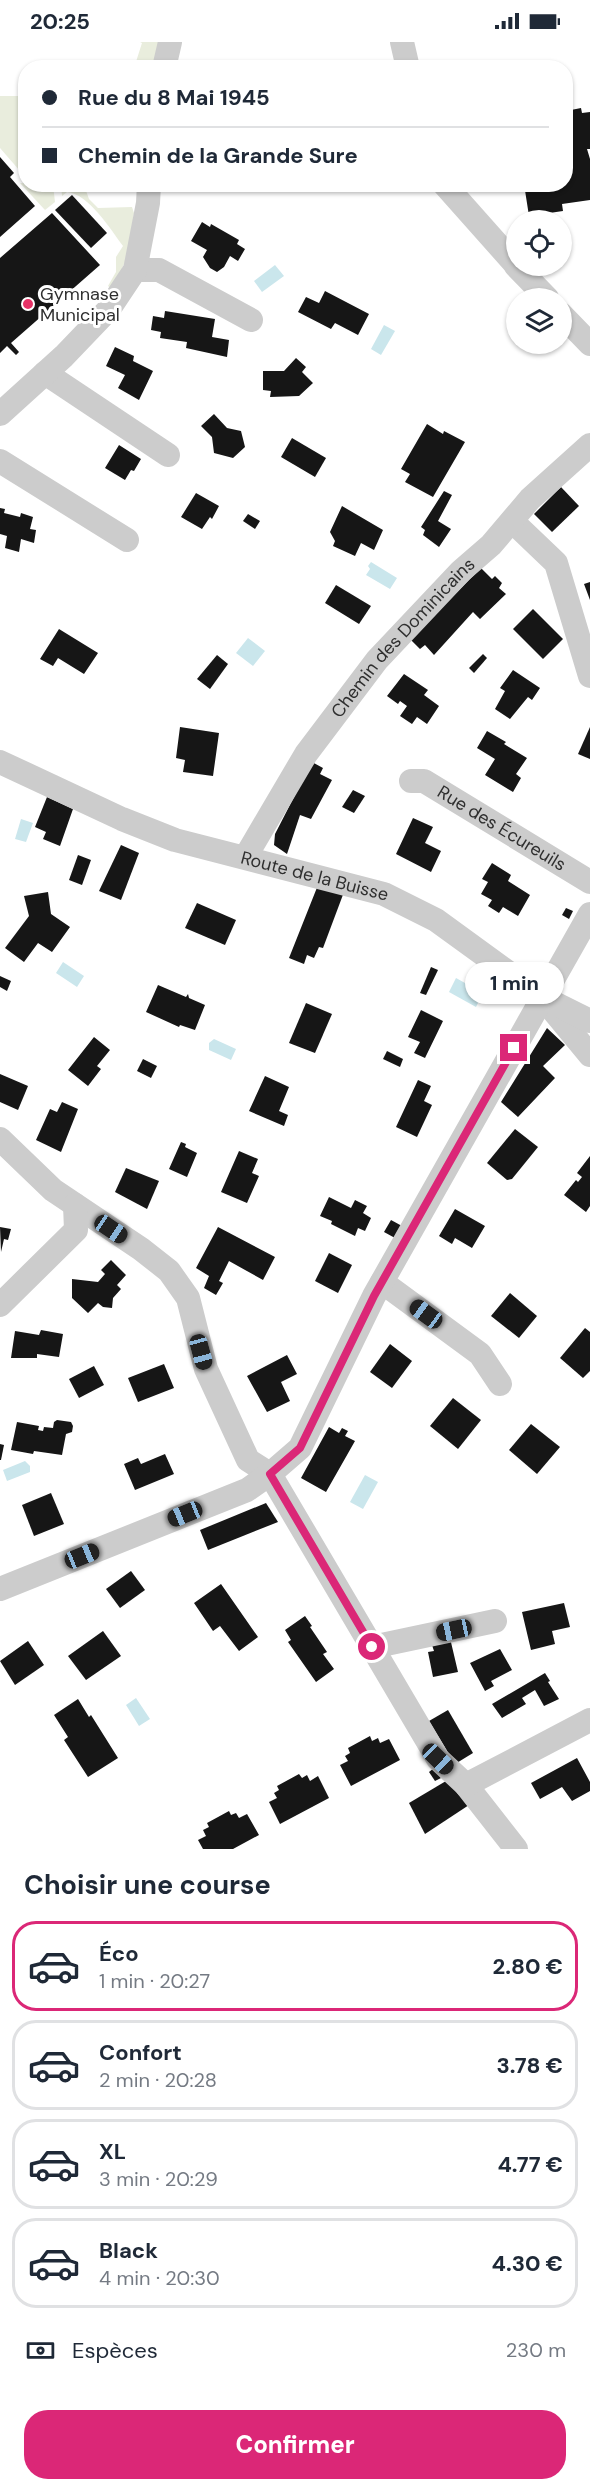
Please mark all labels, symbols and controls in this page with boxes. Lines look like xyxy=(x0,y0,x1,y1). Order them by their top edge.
text: 20:25 xyxy=(30,7,90,36)
text: Rue du 8 Mai 1945 xyxy=(78,83,270,112)
text: Chemin de la Grande Sure xyxy=(78,141,358,170)
map controls xyxy=(506,210,572,354)
button: locate xyxy=(506,210,572,276)
place label: Gymnase Municipal xyxy=(40,282,120,327)
button: layers xyxy=(506,288,572,354)
marker: Gymnase Municipal xyxy=(21,297,35,311)
street label: Chemin des Dominicains xyxy=(326,552,480,723)
street label: Rue des Écureuils xyxy=(433,780,571,877)
street label: Route de la Buisse xyxy=(238,846,391,907)
callout: 1 min xyxy=(464,961,564,1003)
text: 1 min xyxy=(490,970,539,996)
route end xyxy=(500,1034,527,1061)
car xyxy=(91,1211,131,1247)
car xyxy=(406,1296,446,1332)
car xyxy=(188,1332,214,1372)
car xyxy=(165,1499,205,1529)
car xyxy=(62,1541,102,1571)
car xyxy=(435,1617,473,1643)
route start xyxy=(358,1633,385,1660)
car xyxy=(419,1740,457,1778)
text: Choisir une course xyxy=(24,1867,271,1902)
icon: car xyxy=(27,1939,81,1993)
text: Éco xyxy=(99,1939,139,1968)
text: 2.80 € xyxy=(493,1952,563,1981)
text: 1 min · 20:27 xyxy=(99,1968,210,1994)
icon: car xyxy=(27,2038,81,2092)
text: Confort xyxy=(99,2038,182,2067)
text: 3.78 € xyxy=(497,2051,563,2080)
text: 2 min · 20:28 xyxy=(99,2067,217,2093)
icon: car xyxy=(27,2137,81,2191)
text: XL xyxy=(99,2137,126,2166)
text: 4.77 € xyxy=(497,2150,563,2179)
text: 3 min · 20:29 xyxy=(99,2166,218,2192)
icon: car xyxy=(27,2236,81,2290)
text: Black xyxy=(99,2236,158,2265)
text: 4.30 € xyxy=(492,2249,563,2278)
text: 4 min · 20:30 xyxy=(99,2265,220,2291)
icon: cash xyxy=(24,2334,57,2367)
text: Espèces xyxy=(72,2336,158,2365)
text: 230 m xyxy=(506,2337,566,2363)
button: Confirmer xyxy=(24,2410,566,2479)

